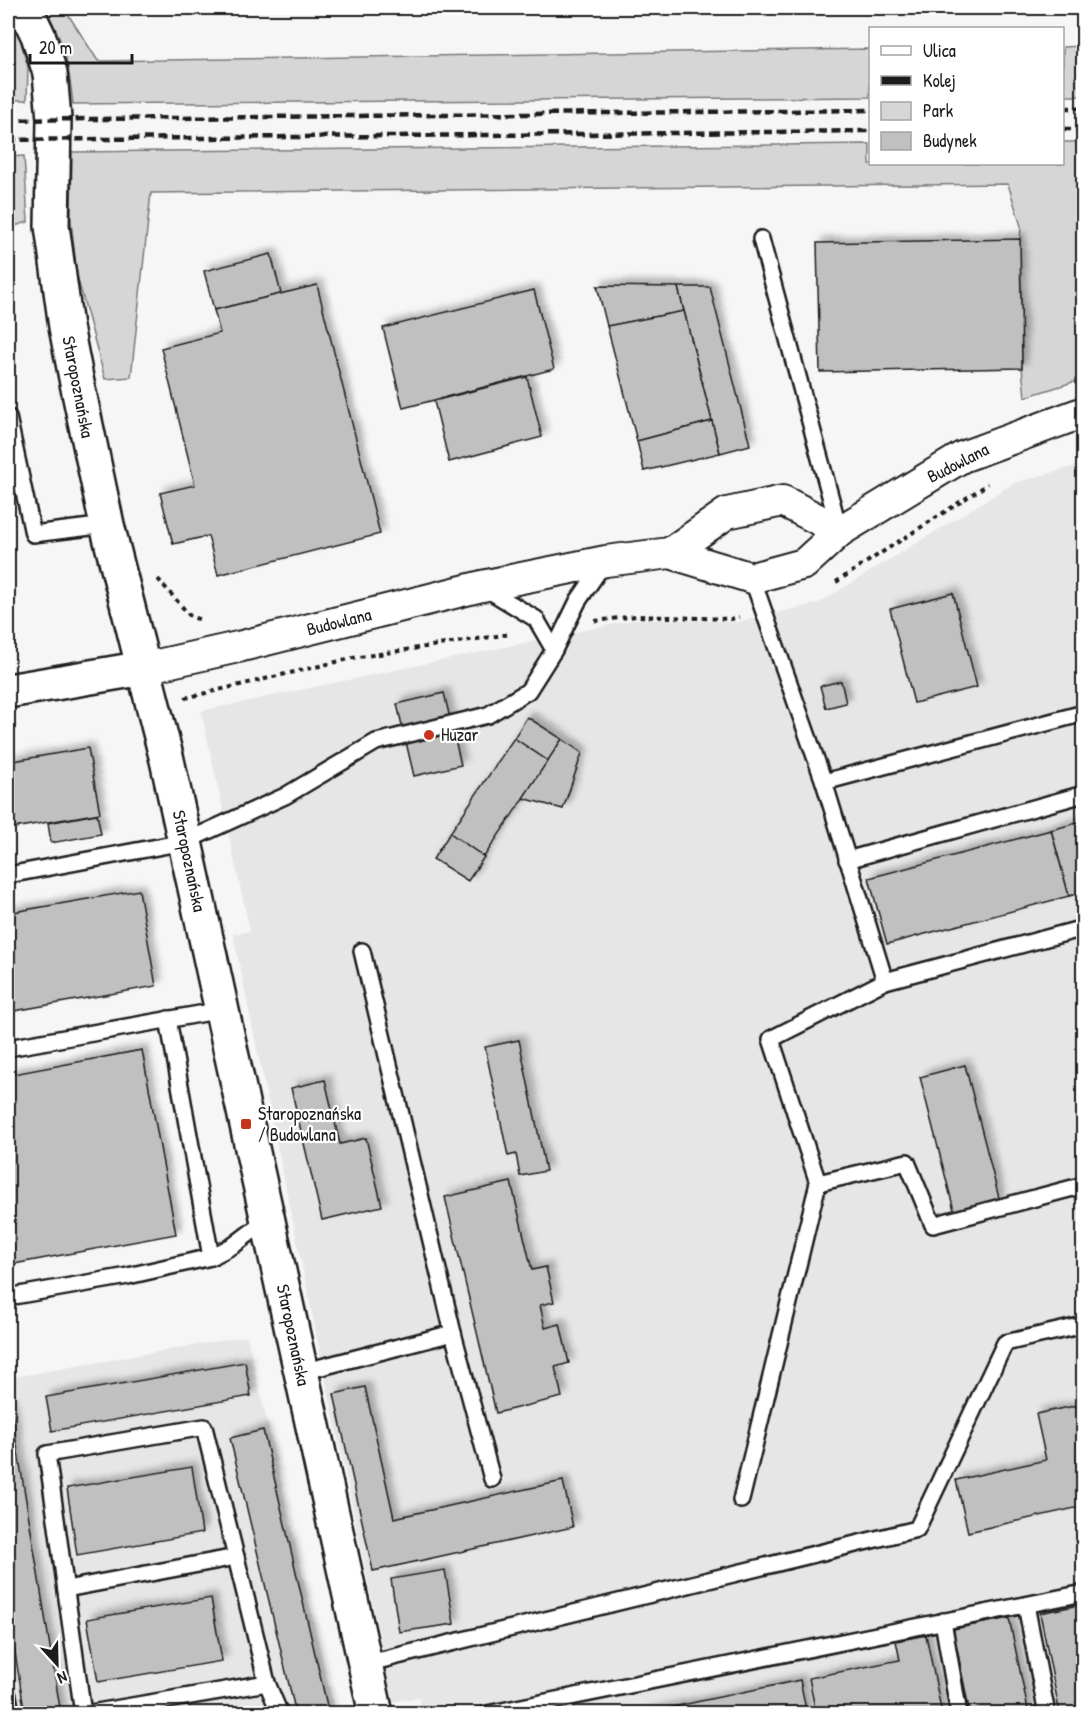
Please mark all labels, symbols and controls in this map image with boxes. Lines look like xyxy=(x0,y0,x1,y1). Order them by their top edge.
scale bar xyxy=(30,27,132,65)
legend xyxy=(869,27,1064,165)
text: 20 m xyxy=(39,35,72,60)
text: Ulica xyxy=(923,38,956,63)
text: Kolej xyxy=(923,68,956,93)
text: Park xyxy=(923,98,954,123)
text: Budynek xyxy=(923,128,977,153)
street label: Staropoznańska xyxy=(56,334,101,440)
street label: Budowlana xyxy=(923,436,993,489)
street label: Budowlana xyxy=(304,601,374,642)
place label: Huzar xyxy=(441,722,478,747)
marker: Huzar xyxy=(422,728,436,742)
street label: Staropoznańska xyxy=(167,808,212,914)
place label: Staropoznańska / Budowlana xyxy=(258,1101,361,1147)
marker: Staropoznańska / Budowlana xyxy=(239,1117,253,1131)
street label: Staropoznańska xyxy=(271,1282,316,1388)
north arrow xyxy=(27,1634,87,1694)
text: N xyxy=(54,1666,71,1690)

